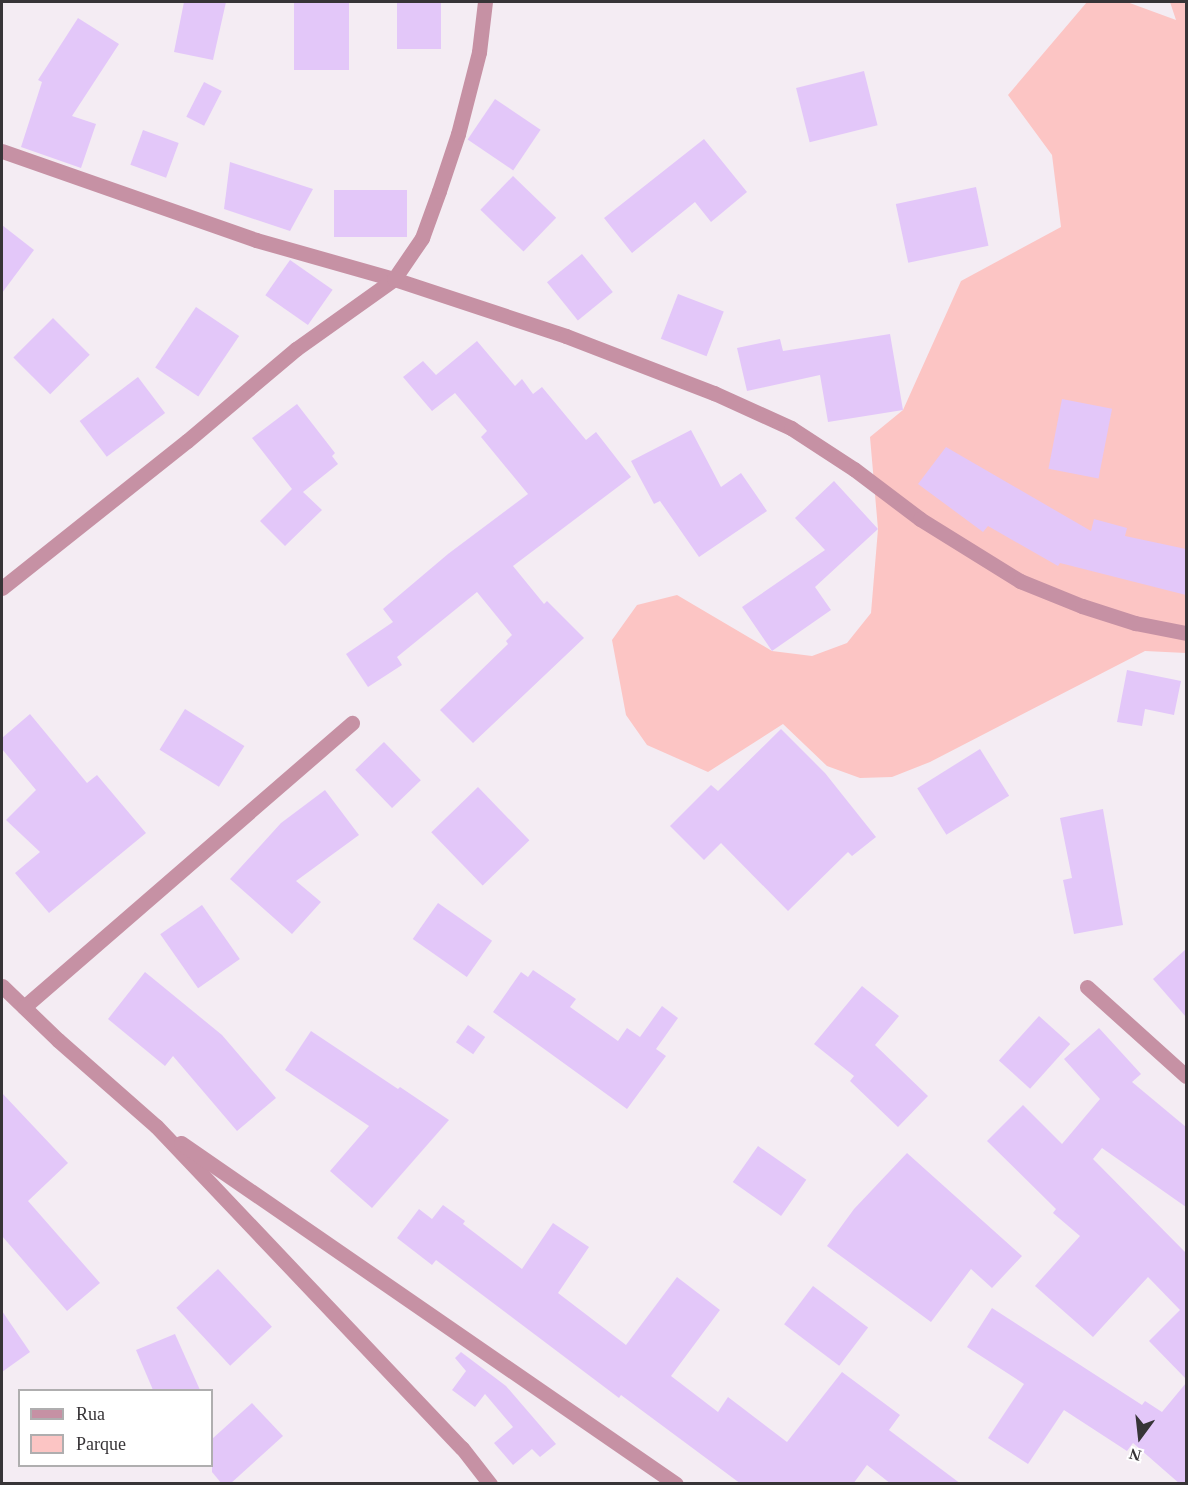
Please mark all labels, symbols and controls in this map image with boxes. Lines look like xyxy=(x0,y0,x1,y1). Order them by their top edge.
legend xyxy=(18,1389,213,1467)
text: Rua xyxy=(76,1404,105,1424)
north arrow xyxy=(1110,1407,1170,1467)
text: Parque xyxy=(76,1434,126,1454)
text: N xyxy=(1127,1445,1143,1465)

